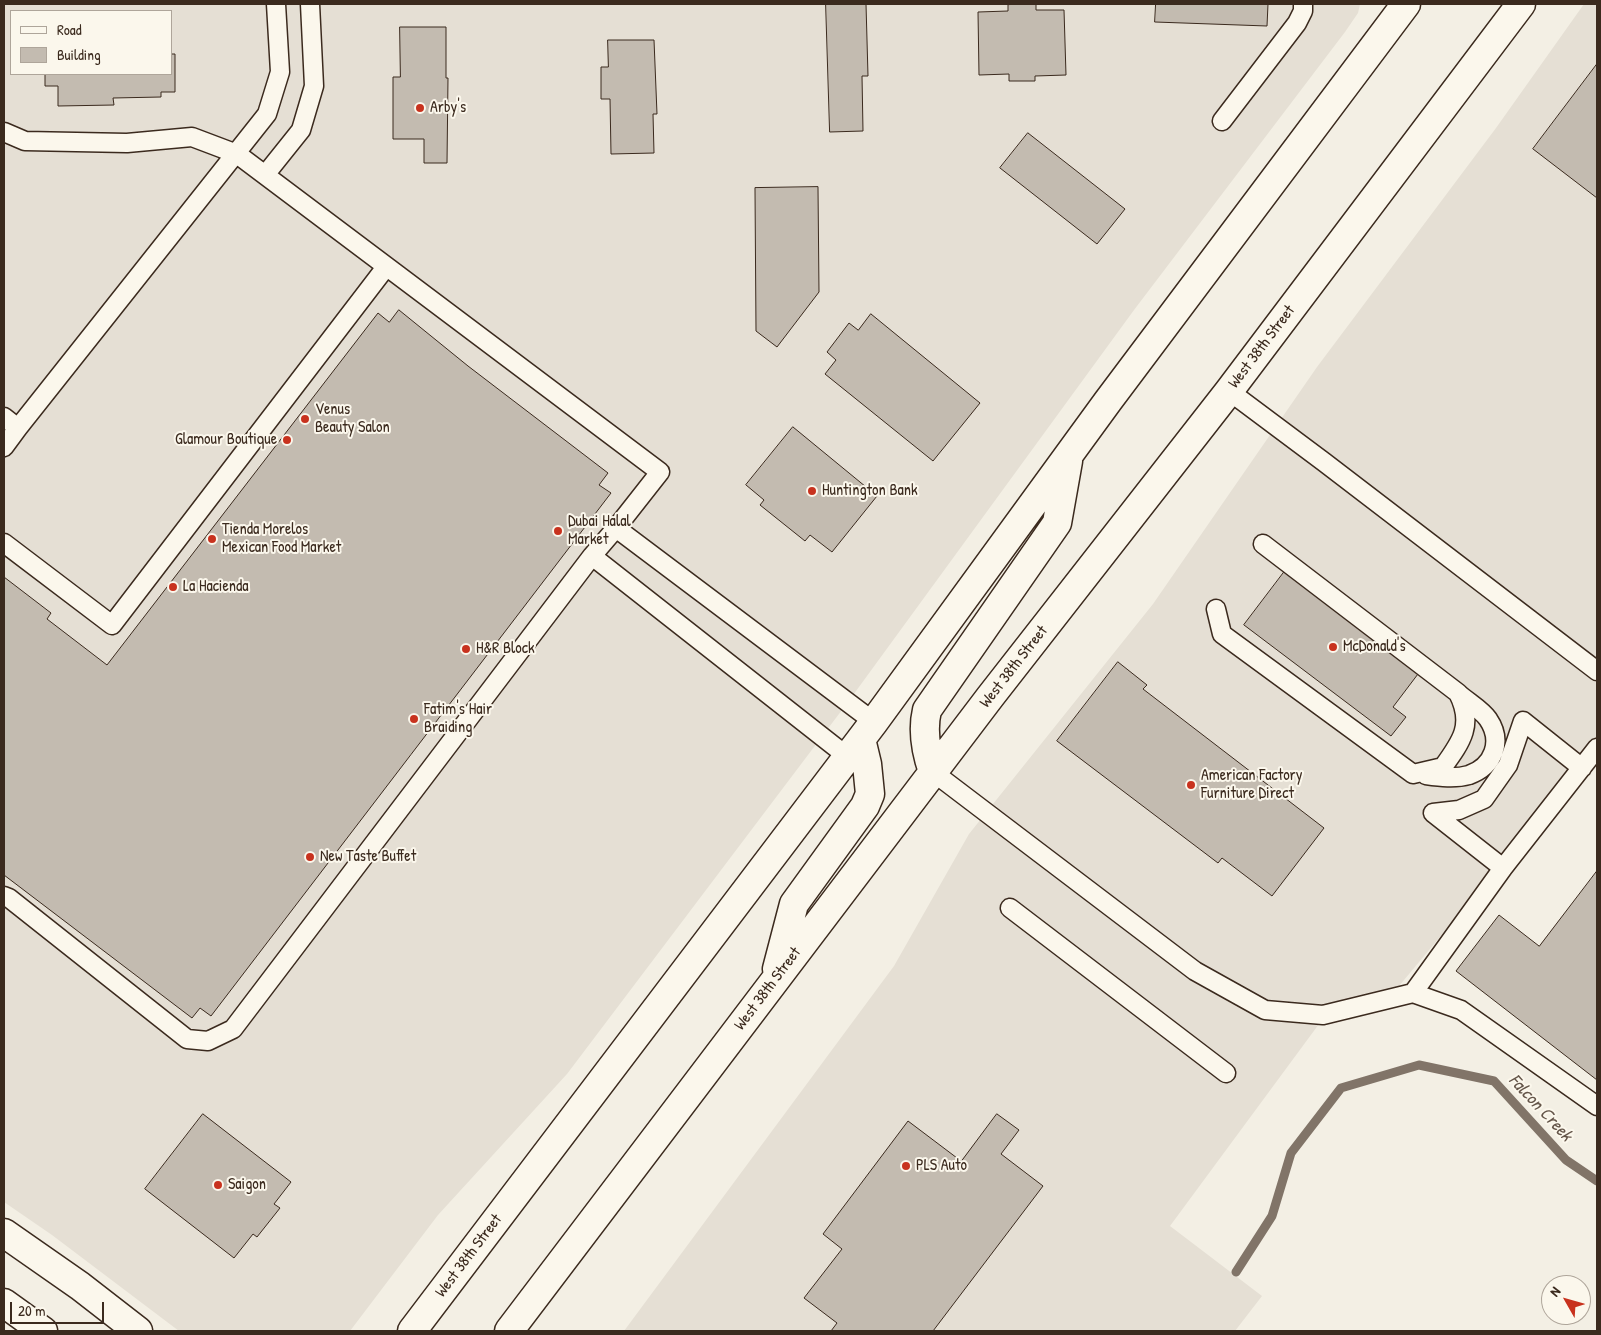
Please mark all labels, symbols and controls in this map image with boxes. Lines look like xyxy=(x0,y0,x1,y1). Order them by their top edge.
legend xyxy=(10,10,172,75)
text: Road xyxy=(57,19,82,40)
text: Building xyxy=(57,44,101,65)
place label: Arby's xyxy=(430,98,466,118)
marker: Arby's xyxy=(414,102,426,114)
street label: West 38th Street xyxy=(1225,302,1299,392)
place label: Venus Beauty Salon xyxy=(315,400,390,438)
marker: Venus Beauty Salon xyxy=(299,413,311,425)
place label: Glamour Boutique xyxy=(175,430,277,450)
marker: Glamour Boutique xyxy=(281,434,293,446)
place label: Huntington Bank xyxy=(822,481,918,501)
marker: Huntington Bank xyxy=(806,485,818,497)
place label: Dubai Halal Market xyxy=(568,512,631,550)
place label: Tienda Morelos Mexican Food Market xyxy=(222,520,341,558)
marker: Dubai Halal Market xyxy=(552,525,564,537)
marker: Tienda Morelos Mexican Food Market xyxy=(206,533,218,545)
place label: La Hacienda xyxy=(183,577,249,597)
marker: La Hacienda xyxy=(167,581,179,593)
street label: West 38th Street xyxy=(976,622,1052,712)
place label: McDonald's xyxy=(1343,637,1406,657)
place label: H&R Block xyxy=(476,639,535,659)
marker: McDonald's xyxy=(1327,641,1339,653)
marker: H&R Block xyxy=(460,643,472,655)
place label: Fatim's Hair Braiding xyxy=(424,700,492,738)
marker: Fatim's Hair Braiding xyxy=(408,713,420,725)
place label: American Factory Furniture Direct xyxy=(1201,766,1303,804)
marker: American Factory Furniture Direct xyxy=(1185,779,1197,791)
place label: New Taste Buffet xyxy=(320,847,416,867)
marker: New Taste Buffet xyxy=(304,851,316,863)
street label: West 38th Street xyxy=(731,944,805,1034)
water label: Falcon Creek xyxy=(1504,1070,1576,1146)
place label: PLS Auto xyxy=(916,1156,967,1176)
marker: PLS Auto xyxy=(900,1160,912,1172)
place label: Saigon xyxy=(228,1175,266,1195)
marker: Saigon xyxy=(212,1179,224,1191)
street label: West 38th Street xyxy=(432,1211,506,1301)
north arrow xyxy=(1541,1275,1591,1325)
text: N xyxy=(1545,1282,1564,1300)
scale bar xyxy=(12,1292,106,1324)
text: 20 m xyxy=(18,1300,45,1321)

